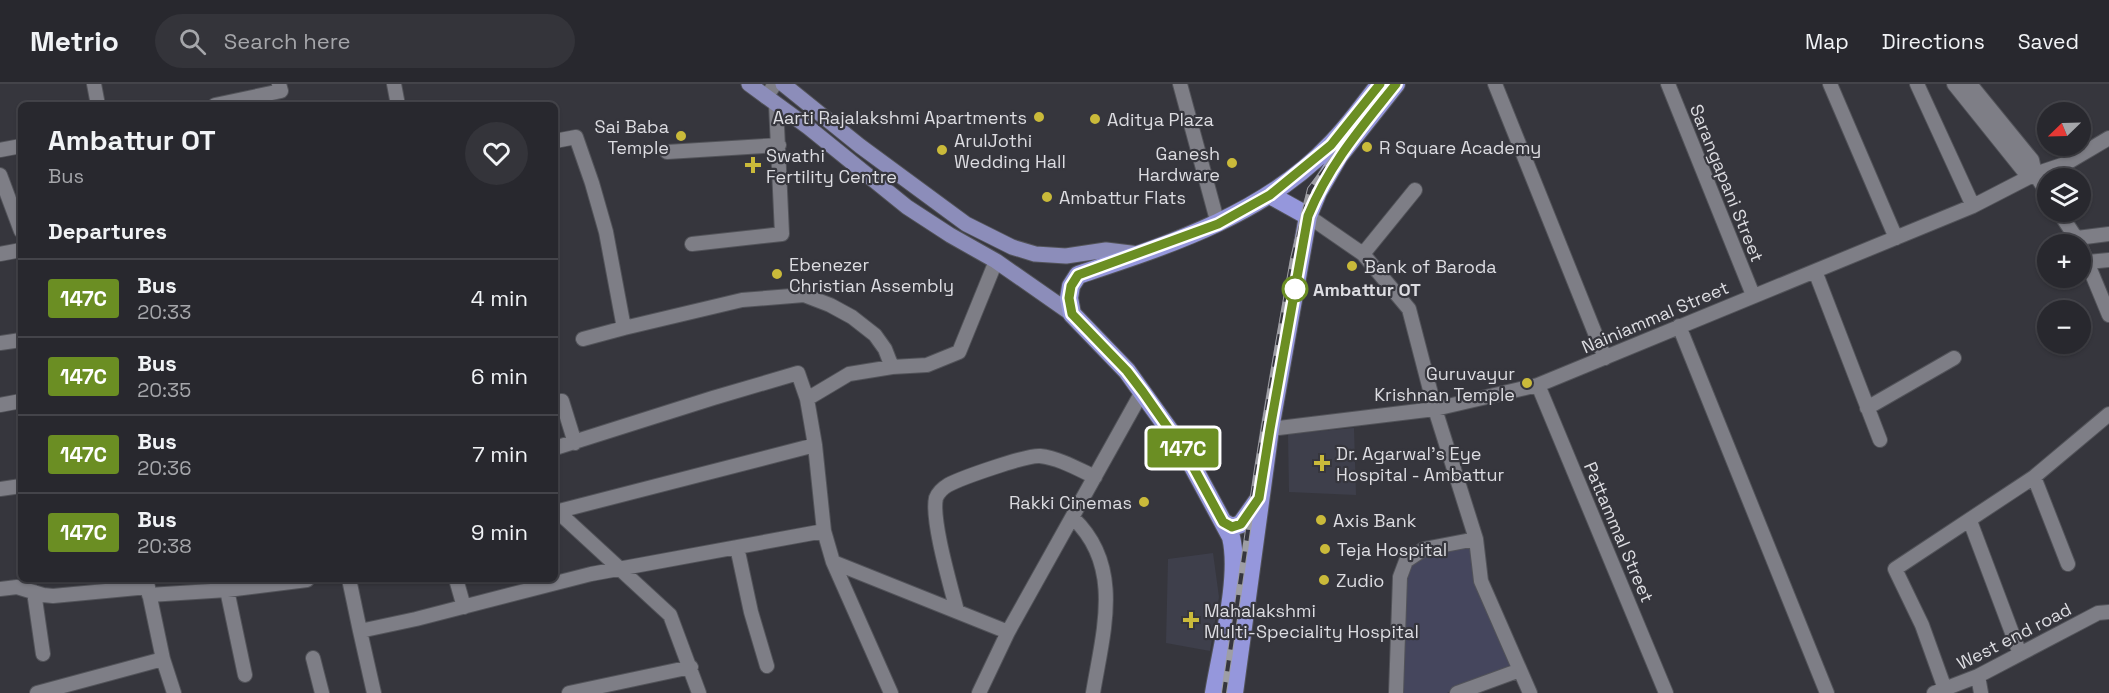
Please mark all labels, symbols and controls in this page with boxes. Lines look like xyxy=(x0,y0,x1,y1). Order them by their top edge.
search box xyxy=(155,14,575,68)
text: Metrio xyxy=(30,23,119,59)
icon: search xyxy=(176,25,209,58)
text: Search here xyxy=(224,27,351,55)
text: Map xyxy=(1805,28,1849,55)
text: Directions xyxy=(1882,28,1985,55)
text: Saved xyxy=(2018,28,2079,55)
street label: Sarangapani Street xyxy=(1685,101,1769,265)
north arrow xyxy=(2037,102,2091,156)
map controls xyxy=(2037,102,2091,354)
place label: Aarti Rajalakshmi Apartments xyxy=(773,106,1027,129)
place label: Aditya Plaza xyxy=(1107,108,1214,131)
marker: Aarti Rajalakshmi Apartments xyxy=(1032,110,1046,124)
marker: Aditya Plaza xyxy=(1088,112,1102,126)
place label: Sai Baba Temple xyxy=(594,115,669,159)
text: Ambattur OT xyxy=(48,122,216,158)
button: heart xyxy=(465,122,528,185)
marker: Sai Baba Temple xyxy=(674,129,688,143)
place label: ArulJothi Wedding Hall xyxy=(954,129,1066,173)
place label: R Square Academy xyxy=(1379,136,1541,159)
marker: R Square Academy xyxy=(1360,140,1374,154)
place label: Ganesh Hardware xyxy=(1138,142,1220,186)
marker: ArulJothi Wedding Hall xyxy=(935,143,949,157)
place label: Swathi Fertility Centre xyxy=(766,144,897,188)
marker: Swathi Fertility Centre xyxy=(744,156,762,174)
marker: Ganesh Hardware xyxy=(1225,156,1239,170)
text: Bus xyxy=(48,163,84,189)
button: layers xyxy=(2037,168,2091,222)
place label: Ambattur Flats xyxy=(1059,186,1186,209)
marker: Ambattur Flats xyxy=(1040,190,1054,204)
text: Departures xyxy=(48,217,167,245)
button: + xyxy=(2037,234,2091,288)
place label: Ebenezer Christian Assembly xyxy=(789,253,954,297)
place label: Bank of Baroda xyxy=(1364,255,1497,278)
marker: Bank of Baroda xyxy=(1345,259,1359,273)
marker: Ebenezer Christian Assembly xyxy=(770,267,784,281)
text: Bus xyxy=(137,271,177,299)
marker: Ambattur OT xyxy=(1282,276,1308,302)
street label: Nainiammal Street xyxy=(1578,276,1732,358)
place label: Ambattur OT xyxy=(1313,278,1421,301)
text: 4 min xyxy=(471,284,528,312)
text: 147C xyxy=(60,285,107,312)
text: 20:33 xyxy=(137,299,191,325)
button: − xyxy=(2037,300,2091,354)
text: Bus xyxy=(137,349,177,377)
text: 6 min xyxy=(471,362,528,390)
place label: Guruvayur Krishnan Temple xyxy=(1374,362,1515,406)
text: 147C xyxy=(60,363,107,390)
marker: Guruvayur Krishnan Temple xyxy=(1520,376,1534,390)
text: 20:35 xyxy=(137,377,191,403)
text: Bus xyxy=(137,427,177,455)
line badge: 147C xyxy=(1141,428,1225,468)
text: 147C xyxy=(1159,435,1207,462)
text: 7 min xyxy=(472,440,528,468)
text: 147C xyxy=(60,441,107,468)
place label: Dr. Agarwal's Eye Hospital - Ambattur xyxy=(1336,442,1504,486)
marker: Dr. Agarwal's Eye Hospital - Ambattur xyxy=(1313,454,1331,472)
text: 20:36 xyxy=(137,455,191,481)
street label: Pattammal Street xyxy=(1579,458,1659,606)
place label: Rakki Cinemas xyxy=(1009,491,1132,514)
marker: Rakki Cinemas xyxy=(1137,495,1151,509)
text: Bus xyxy=(137,505,177,533)
place label: Axis Bank xyxy=(1333,509,1417,532)
marker: Axis Bank xyxy=(1314,513,1328,527)
text: 9 min xyxy=(471,518,528,546)
text: 147C xyxy=(60,519,107,546)
text: 20:38 xyxy=(137,533,192,559)
place label: Teja Hospital xyxy=(1337,538,1447,561)
marker: Teja Hospital xyxy=(1318,542,1332,556)
place label: Zudio xyxy=(1336,569,1384,592)
marker: Zudio xyxy=(1317,573,1331,587)
street label: West end road xyxy=(1953,597,2075,675)
place label: Mahalakshmi Multi-Speciality Hospital xyxy=(1204,599,1419,643)
marker: Mahalakshmi Multi-Speciality Hospital xyxy=(1182,611,1200,629)

